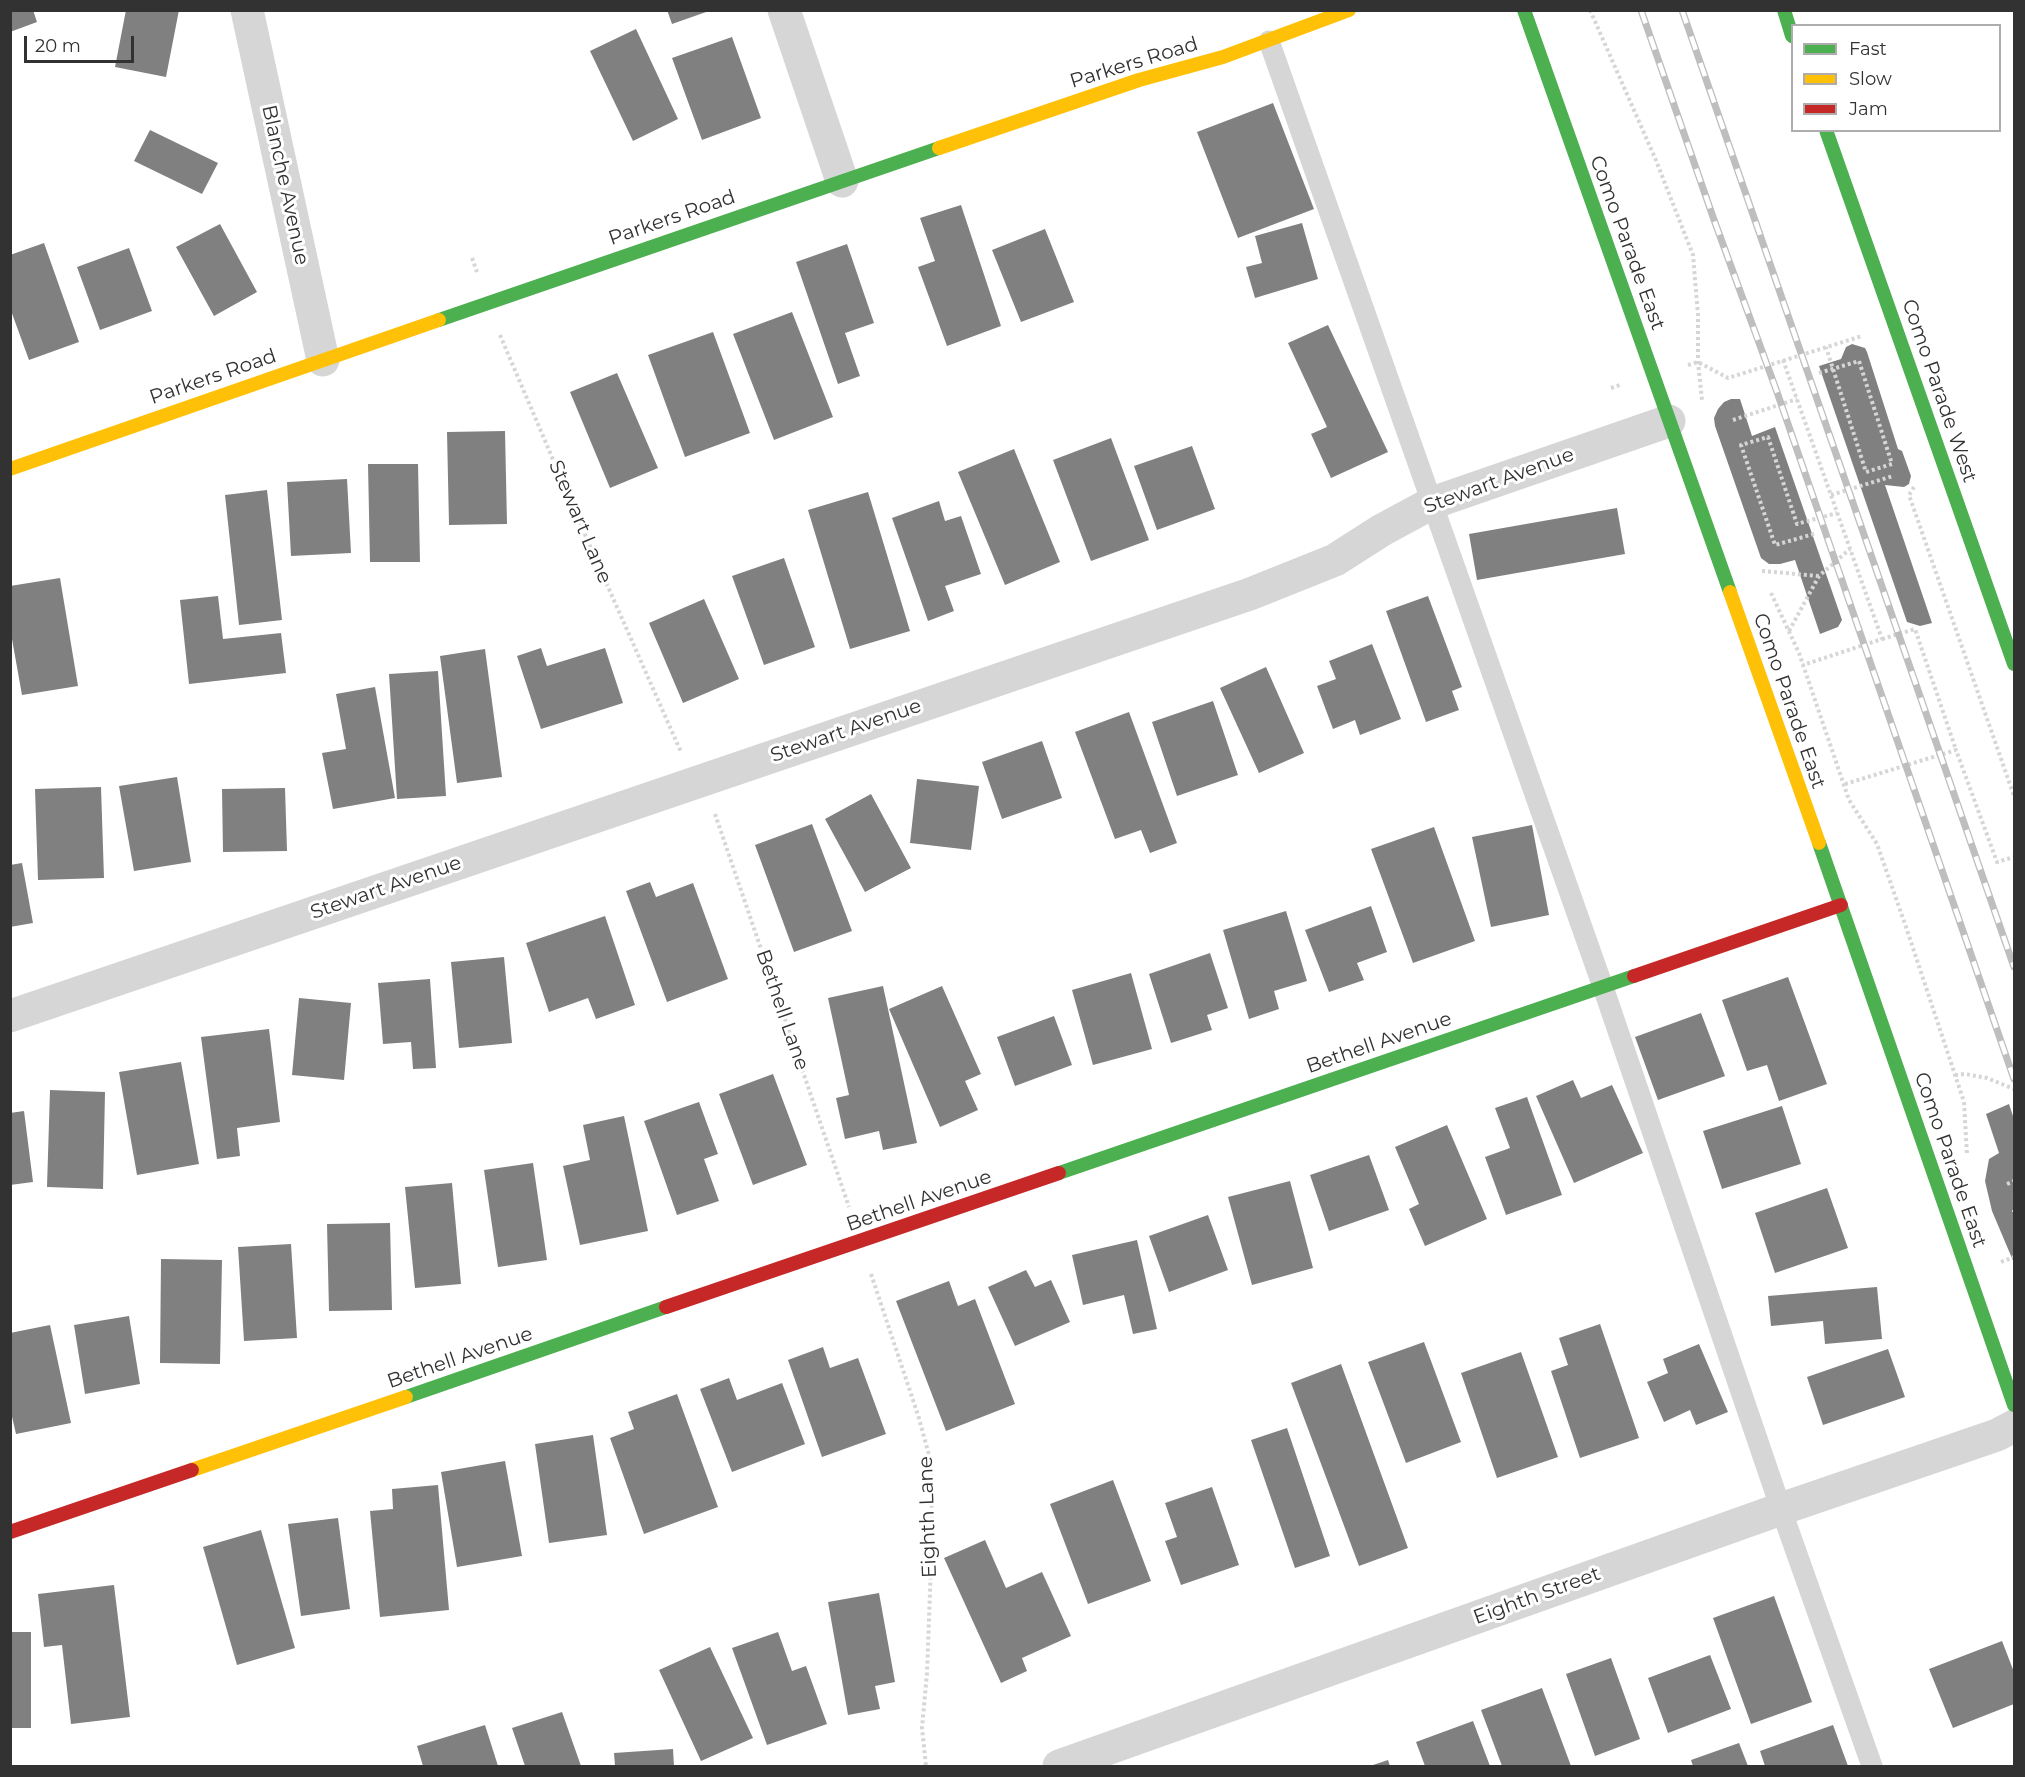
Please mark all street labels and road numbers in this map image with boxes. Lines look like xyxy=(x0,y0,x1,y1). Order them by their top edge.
street label: Parkers Road xyxy=(1067,32,1201,94)
street label: Blanche Avenue xyxy=(256,103,314,267)
street label: Como Parade East xyxy=(1584,152,1670,334)
street label: Parkers Road xyxy=(605,185,739,251)
street label: Como Parade West xyxy=(1896,296,1982,486)
street label: Parkers Road xyxy=(146,344,280,410)
street label: Stewart Avenue xyxy=(1421,443,1577,519)
street label: Stewart Lane xyxy=(543,457,617,587)
street label: Como Parade East xyxy=(1748,610,1830,792)
street label: Stewart Avenue xyxy=(767,694,925,768)
street label: Stewart Avenue xyxy=(307,851,465,925)
street label: Bethell Lane xyxy=(750,946,814,1074)
street label: Bethell Avenue xyxy=(1303,1007,1455,1079)
street label: Como Parade East xyxy=(1909,1069,1991,1251)
street label: Bethell Avenue xyxy=(843,1165,995,1237)
street label: Bethell Avenue xyxy=(384,1322,536,1394)
street label: Eighth Lane xyxy=(914,1456,942,1578)
street label: Eighth Street xyxy=(1470,1562,1604,1630)

